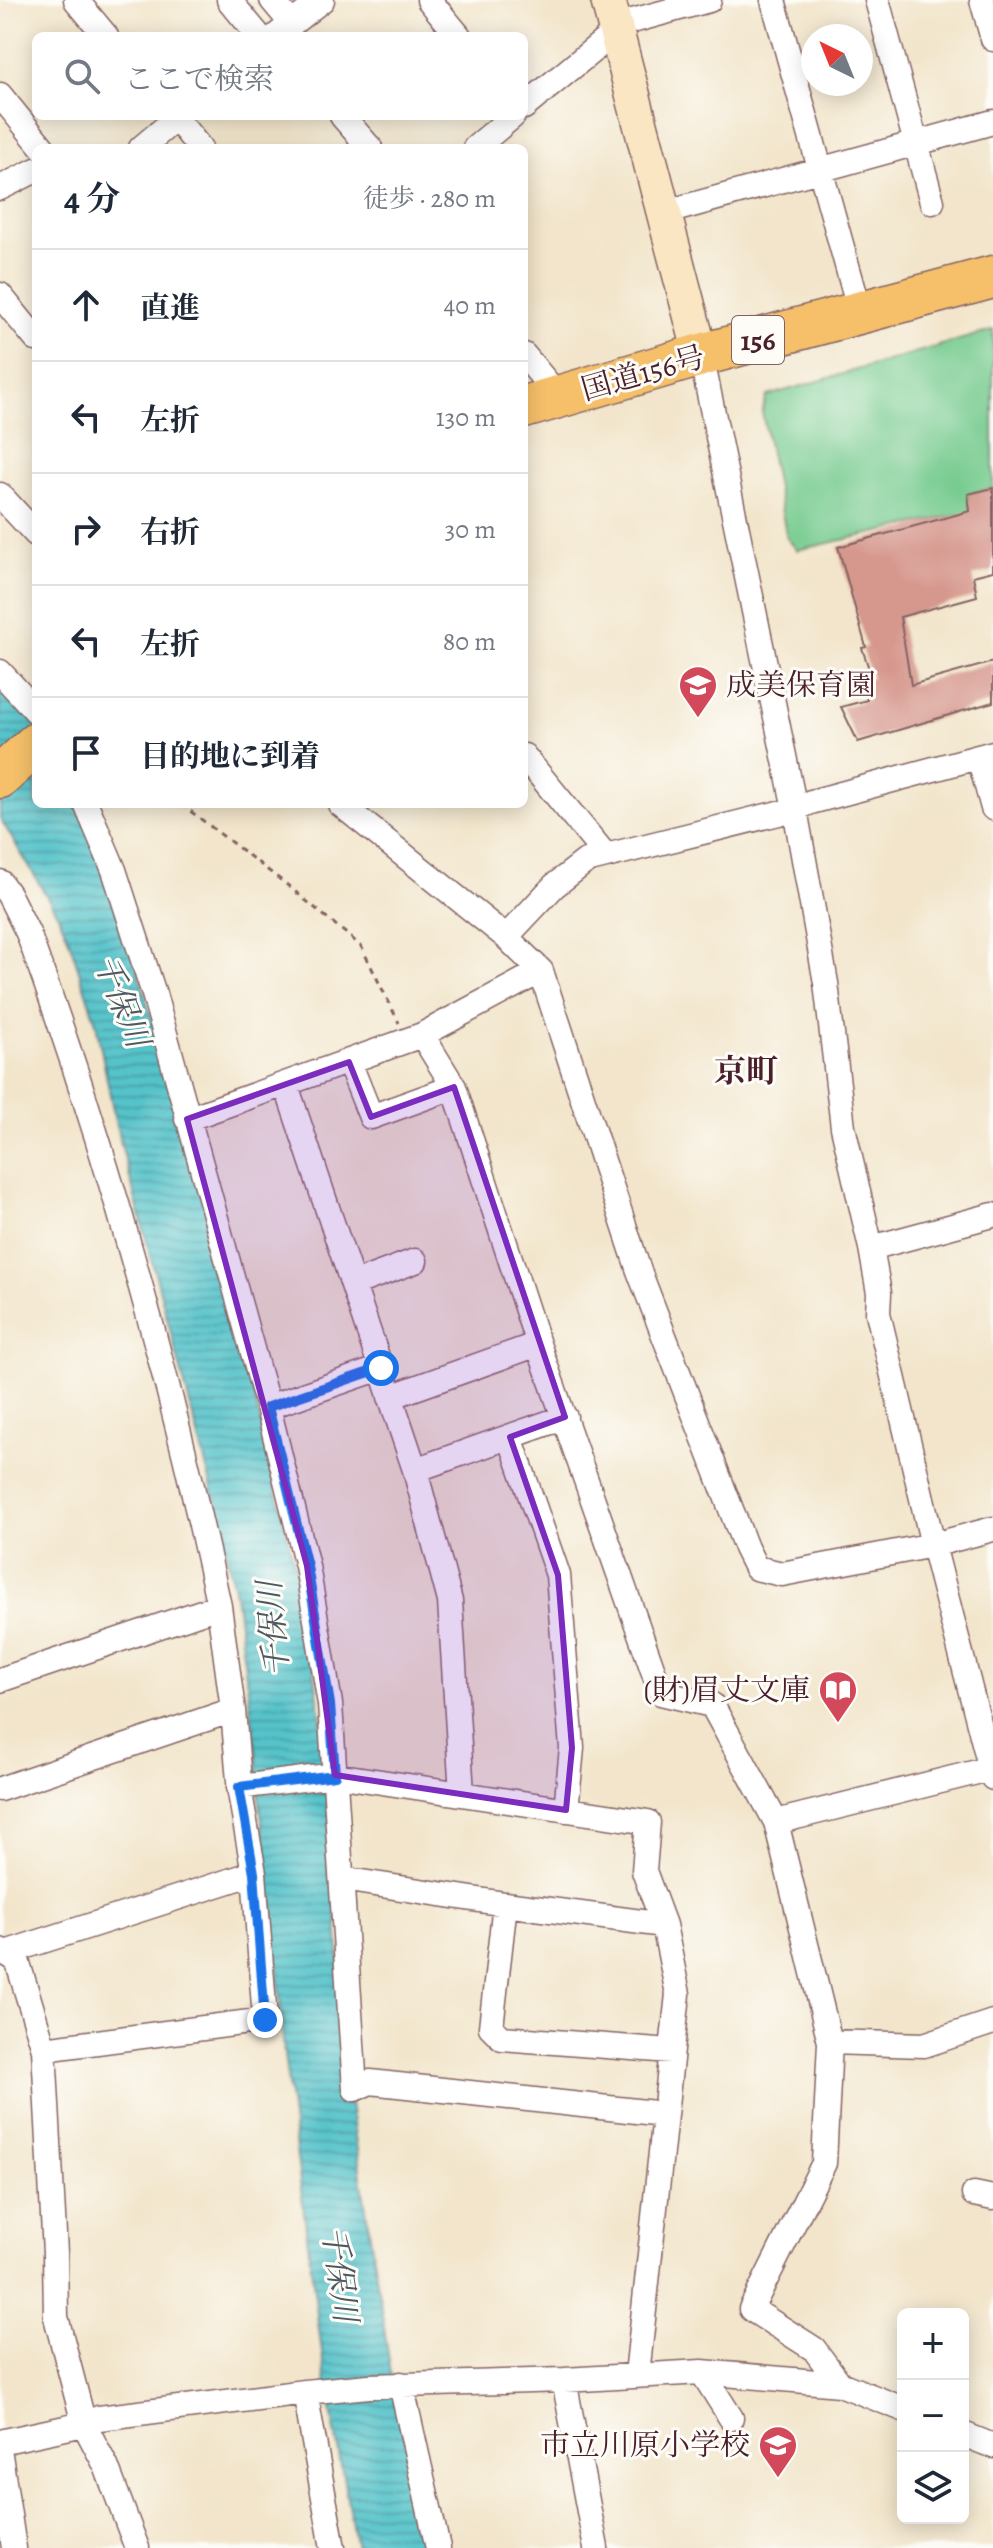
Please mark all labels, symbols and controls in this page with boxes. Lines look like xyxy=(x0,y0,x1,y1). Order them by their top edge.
north arrow xyxy=(801,24,873,96)
search box xyxy=(32,32,528,120)
icon: search xyxy=(60,54,104,98)
text: ここで検索 xyxy=(124,59,274,99)
text: 4 分 xyxy=(64,175,120,222)
text: 徒歩 · 280 m xyxy=(363,181,496,216)
icon: ahead xyxy=(64,283,108,327)
text: 直進 xyxy=(140,288,200,328)
text: 40 m xyxy=(444,288,496,323)
road number: 156 xyxy=(732,316,784,364)
street label: 国道156号 xyxy=(576,336,710,410)
icon: left xyxy=(64,395,108,439)
text: 左折 xyxy=(140,400,200,440)
text: 130 m xyxy=(436,400,496,435)
icon: right xyxy=(64,507,108,551)
text: 右折 xyxy=(140,512,200,552)
text: 30 m xyxy=(445,512,496,547)
icon: left xyxy=(64,619,108,663)
text: 左折 xyxy=(140,624,200,664)
text: 80 m xyxy=(443,624,496,659)
school or university icon: 成美保育園 xyxy=(677,664,719,719)
place label: 成美保育園 xyxy=(726,665,876,705)
icon: arrive xyxy=(64,731,108,775)
text: 目的地に到着 xyxy=(140,736,320,776)
water label: 千保川 xyxy=(84,948,162,1057)
district label: 京町 xyxy=(714,1049,778,1093)
route start xyxy=(363,1350,399,1386)
water label: 千保川 xyxy=(247,1576,299,1679)
library icon: (財)眉丈文庫 xyxy=(817,1669,859,1724)
place label: (財)眉丈文庫 xyxy=(644,1670,810,1710)
route end xyxy=(247,2002,283,2038)
water label: 千保川 xyxy=(312,2223,369,2328)
map controls xyxy=(897,2308,969,2524)
button: + xyxy=(897,2308,969,2380)
button: − xyxy=(897,2380,969,2452)
school or university icon: 市立川原小学校 xyxy=(757,2424,799,2479)
place label: 市立川原小学校 xyxy=(540,2425,750,2465)
button: layers xyxy=(897,2452,969,2524)

